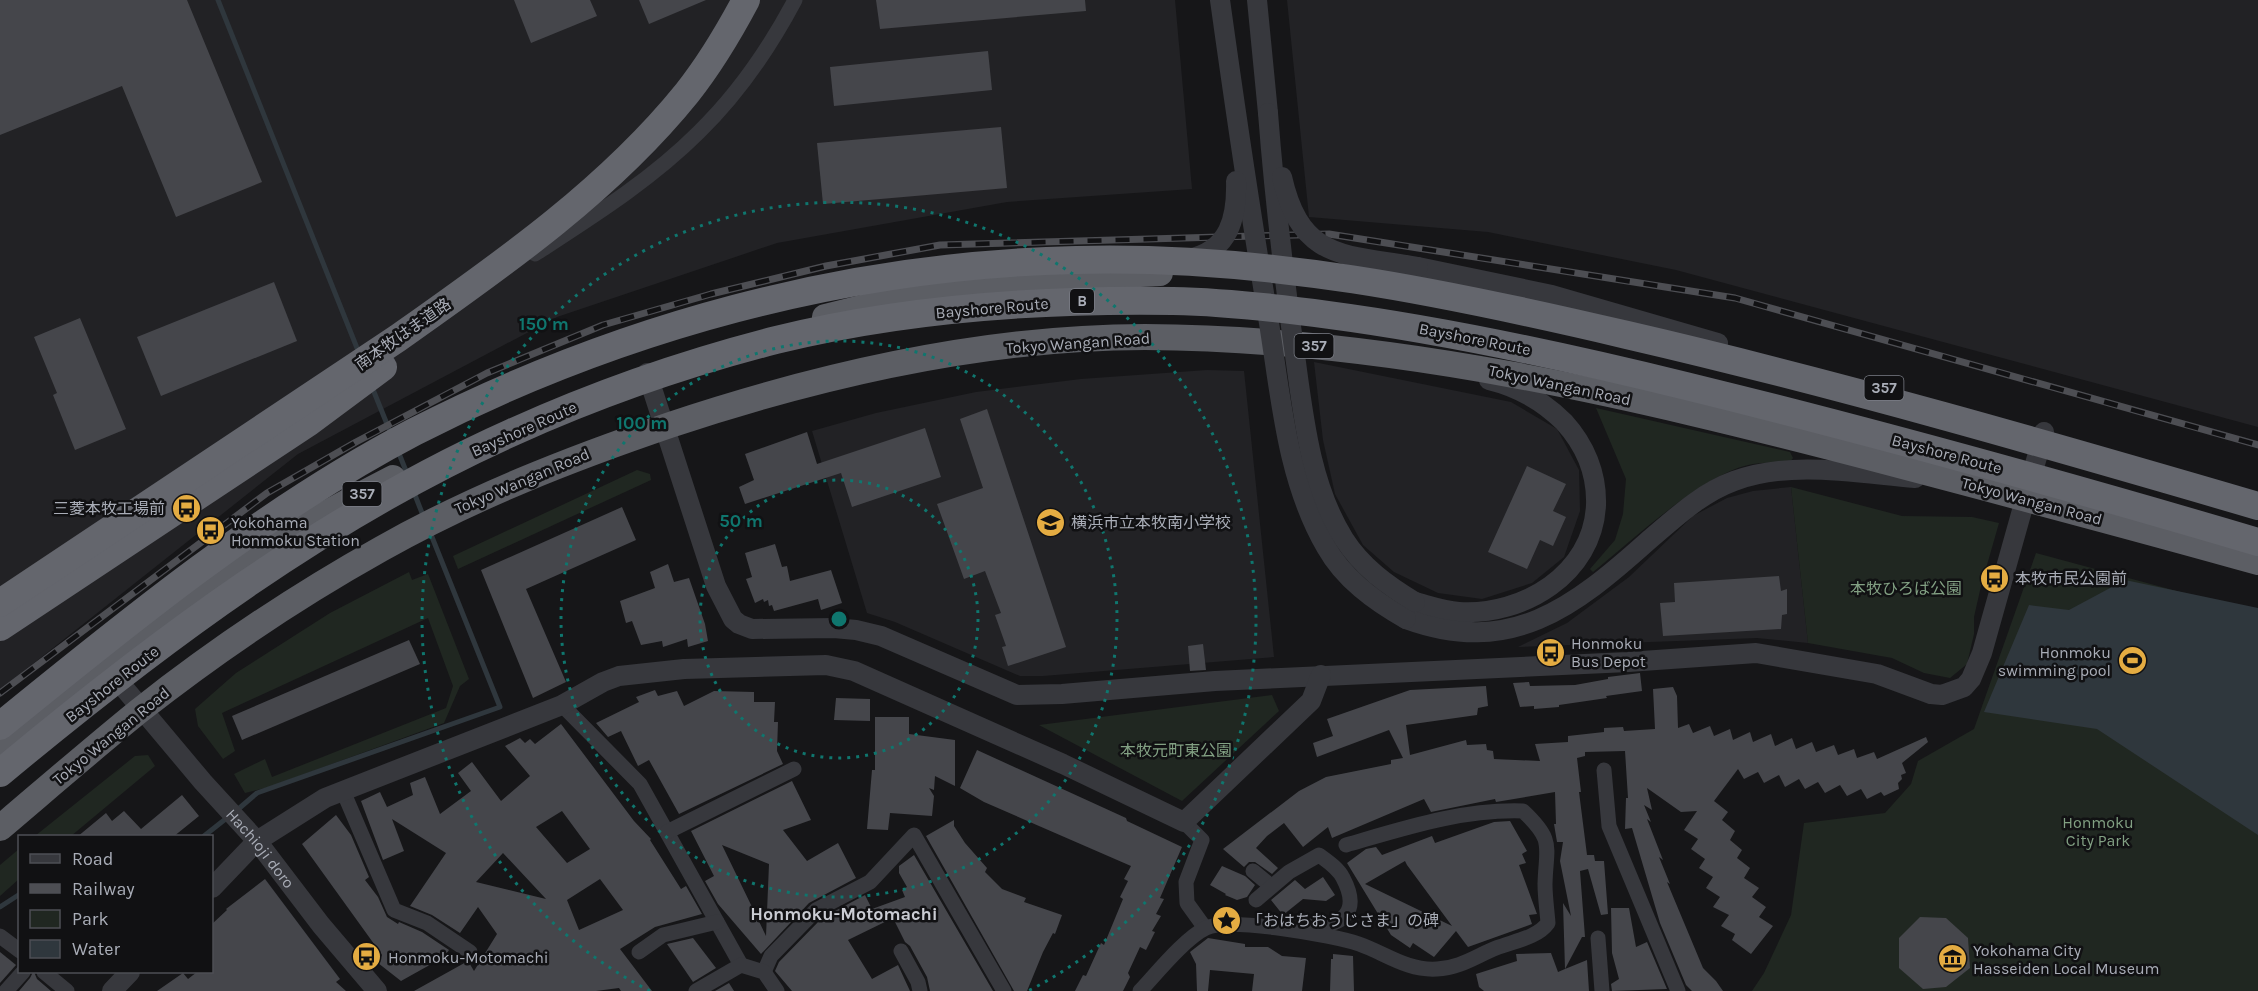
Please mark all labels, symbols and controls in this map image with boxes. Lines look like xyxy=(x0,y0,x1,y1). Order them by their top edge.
road number: B xyxy=(1070,289,1094,313)
street label: 南本牧はま道路 xyxy=(352,294,454,374)
street label: Bayshore Route xyxy=(935,294,1049,322)
text: 150 m xyxy=(519,313,569,335)
street label: Bayshore Route xyxy=(1418,319,1532,359)
street label: Tokyo Wangan Road xyxy=(1005,328,1151,358)
road number: 357 xyxy=(1294,334,1334,358)
street label: Tokyo Wangan Road xyxy=(1487,361,1633,409)
road number: 357 xyxy=(1864,376,1904,400)
street label: Bayshore Route xyxy=(468,397,580,461)
text: 100 m xyxy=(617,412,667,434)
street label: Bayshore Route xyxy=(1890,430,2004,478)
street label: Tokyo Wangan Road xyxy=(452,444,592,518)
street label: Tokyo Wangan Road xyxy=(1960,473,2104,529)
road number: 357 xyxy=(342,482,382,506)
bus stop icon: 三菱本牧工場前 xyxy=(170,492,202,524)
place label: 三菱本牧工場前 xyxy=(53,499,165,518)
school or university icon: 横浜市立本牧南小学校 xyxy=(1034,506,1066,538)
text: 50 m xyxy=(719,510,763,532)
place label: Yokohama Honmoku Station xyxy=(231,513,360,550)
place label: 横浜市立本牧南小学校 xyxy=(1071,513,1231,532)
bus stop icon: Yokohama Honmoku Station xyxy=(194,515,226,547)
bus stop icon: 本牧市民公園前 xyxy=(1978,562,2010,594)
place label: 本牧市民公園前 xyxy=(2015,569,2127,588)
park label: 本牧ひろば公園 xyxy=(1850,579,1962,598)
centre of rings xyxy=(829,609,849,629)
place label: Honmoku Bus Depot xyxy=(1571,634,1646,671)
bus stop icon: Honmoku Bus Depot xyxy=(1534,636,1566,668)
street label: Bayshore Route xyxy=(62,642,162,726)
place label: Honmoku swimming pool xyxy=(1998,643,2111,680)
sports icon: Honmoku swimming pool xyxy=(2116,645,2148,677)
street label: Tokyo Wangan Road xyxy=(49,683,173,789)
park label: 本牧元町東公園 xyxy=(1120,741,1232,760)
street label: Hachioji doro xyxy=(222,804,299,892)
park label: Honmoku City Park xyxy=(2062,813,2134,850)
legend xyxy=(18,835,213,973)
text: Road xyxy=(72,848,113,870)
text: Railway xyxy=(72,878,135,900)
district label: Honmoku-Motomachi xyxy=(750,903,938,925)
place icon: 「おはちおうじさま」の碑 xyxy=(1210,904,1242,936)
text: Park xyxy=(72,908,109,930)
place label: 「おはちおうじさま」の碑 xyxy=(1247,911,1439,930)
text: Water xyxy=(72,938,120,960)
bus stop icon: Honmoku-Motomachi xyxy=(351,941,383,973)
place label: Yokohama City Hasseiden Local Museum xyxy=(1973,941,2160,978)
museum icon: Yokohama City Hasseiden Local Museum xyxy=(1936,943,1968,975)
place label: Honmoku-Motomachi xyxy=(388,948,549,967)

